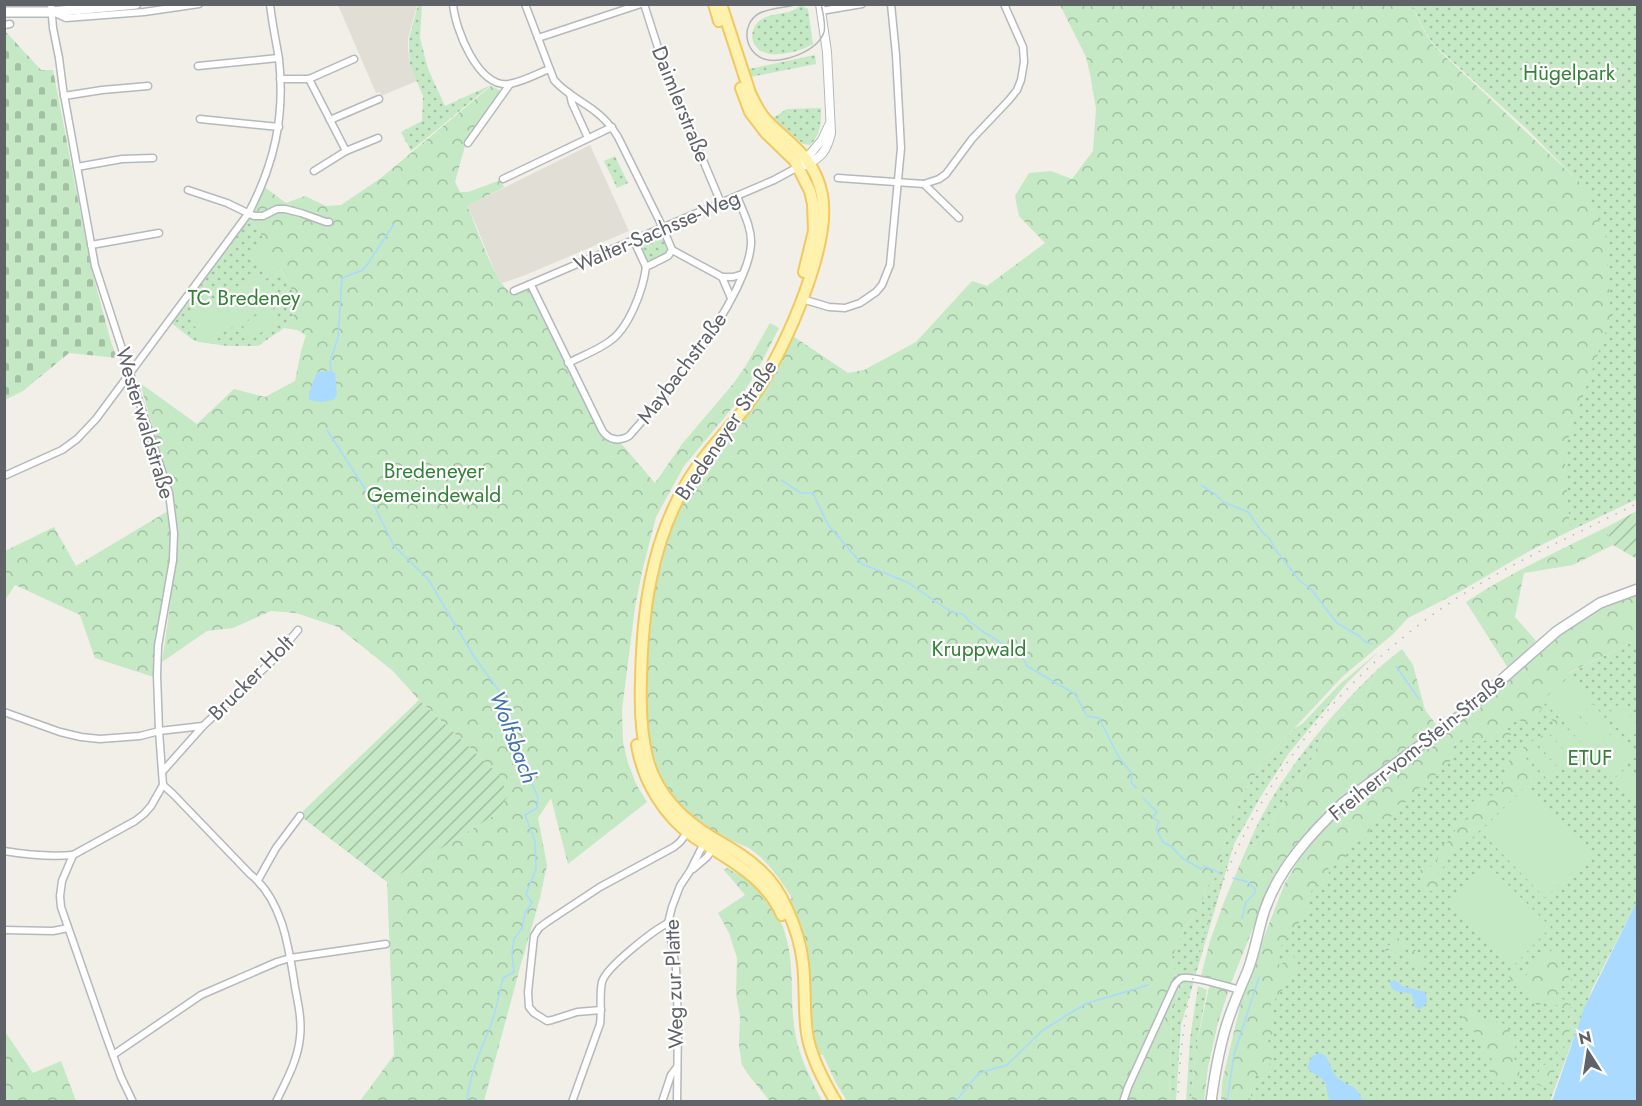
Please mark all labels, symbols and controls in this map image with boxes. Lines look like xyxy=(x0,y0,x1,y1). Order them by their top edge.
street label: Daimlerstraße xyxy=(644,42,718,167)
park label: Hügelpark xyxy=(1523,58,1616,88)
street label: Walter-Sachsse-Weg xyxy=(569,182,745,280)
park label: TC Bredeney xyxy=(188,283,301,313)
street label: Maybachstraße xyxy=(630,306,734,430)
street label: Westerwaldstraße xyxy=(108,344,182,503)
street label: Bredeneyer Straße xyxy=(668,354,784,506)
park label: Bredeneyer Gemeindewald xyxy=(367,456,501,510)
street label: Brucker Holt xyxy=(202,629,300,727)
park label: Kruppwald xyxy=(932,634,1026,664)
street label: Freiherr-vom-Stein-Straße xyxy=(1322,666,1512,828)
water label: Wolfsbach xyxy=(482,686,546,788)
park label: ETUF xyxy=(1568,743,1612,773)
street label: Weg zur Platte xyxy=(657,919,691,1049)
north arrow xyxy=(1558,1022,1618,1082)
text: N xyxy=(1576,1025,1594,1050)

